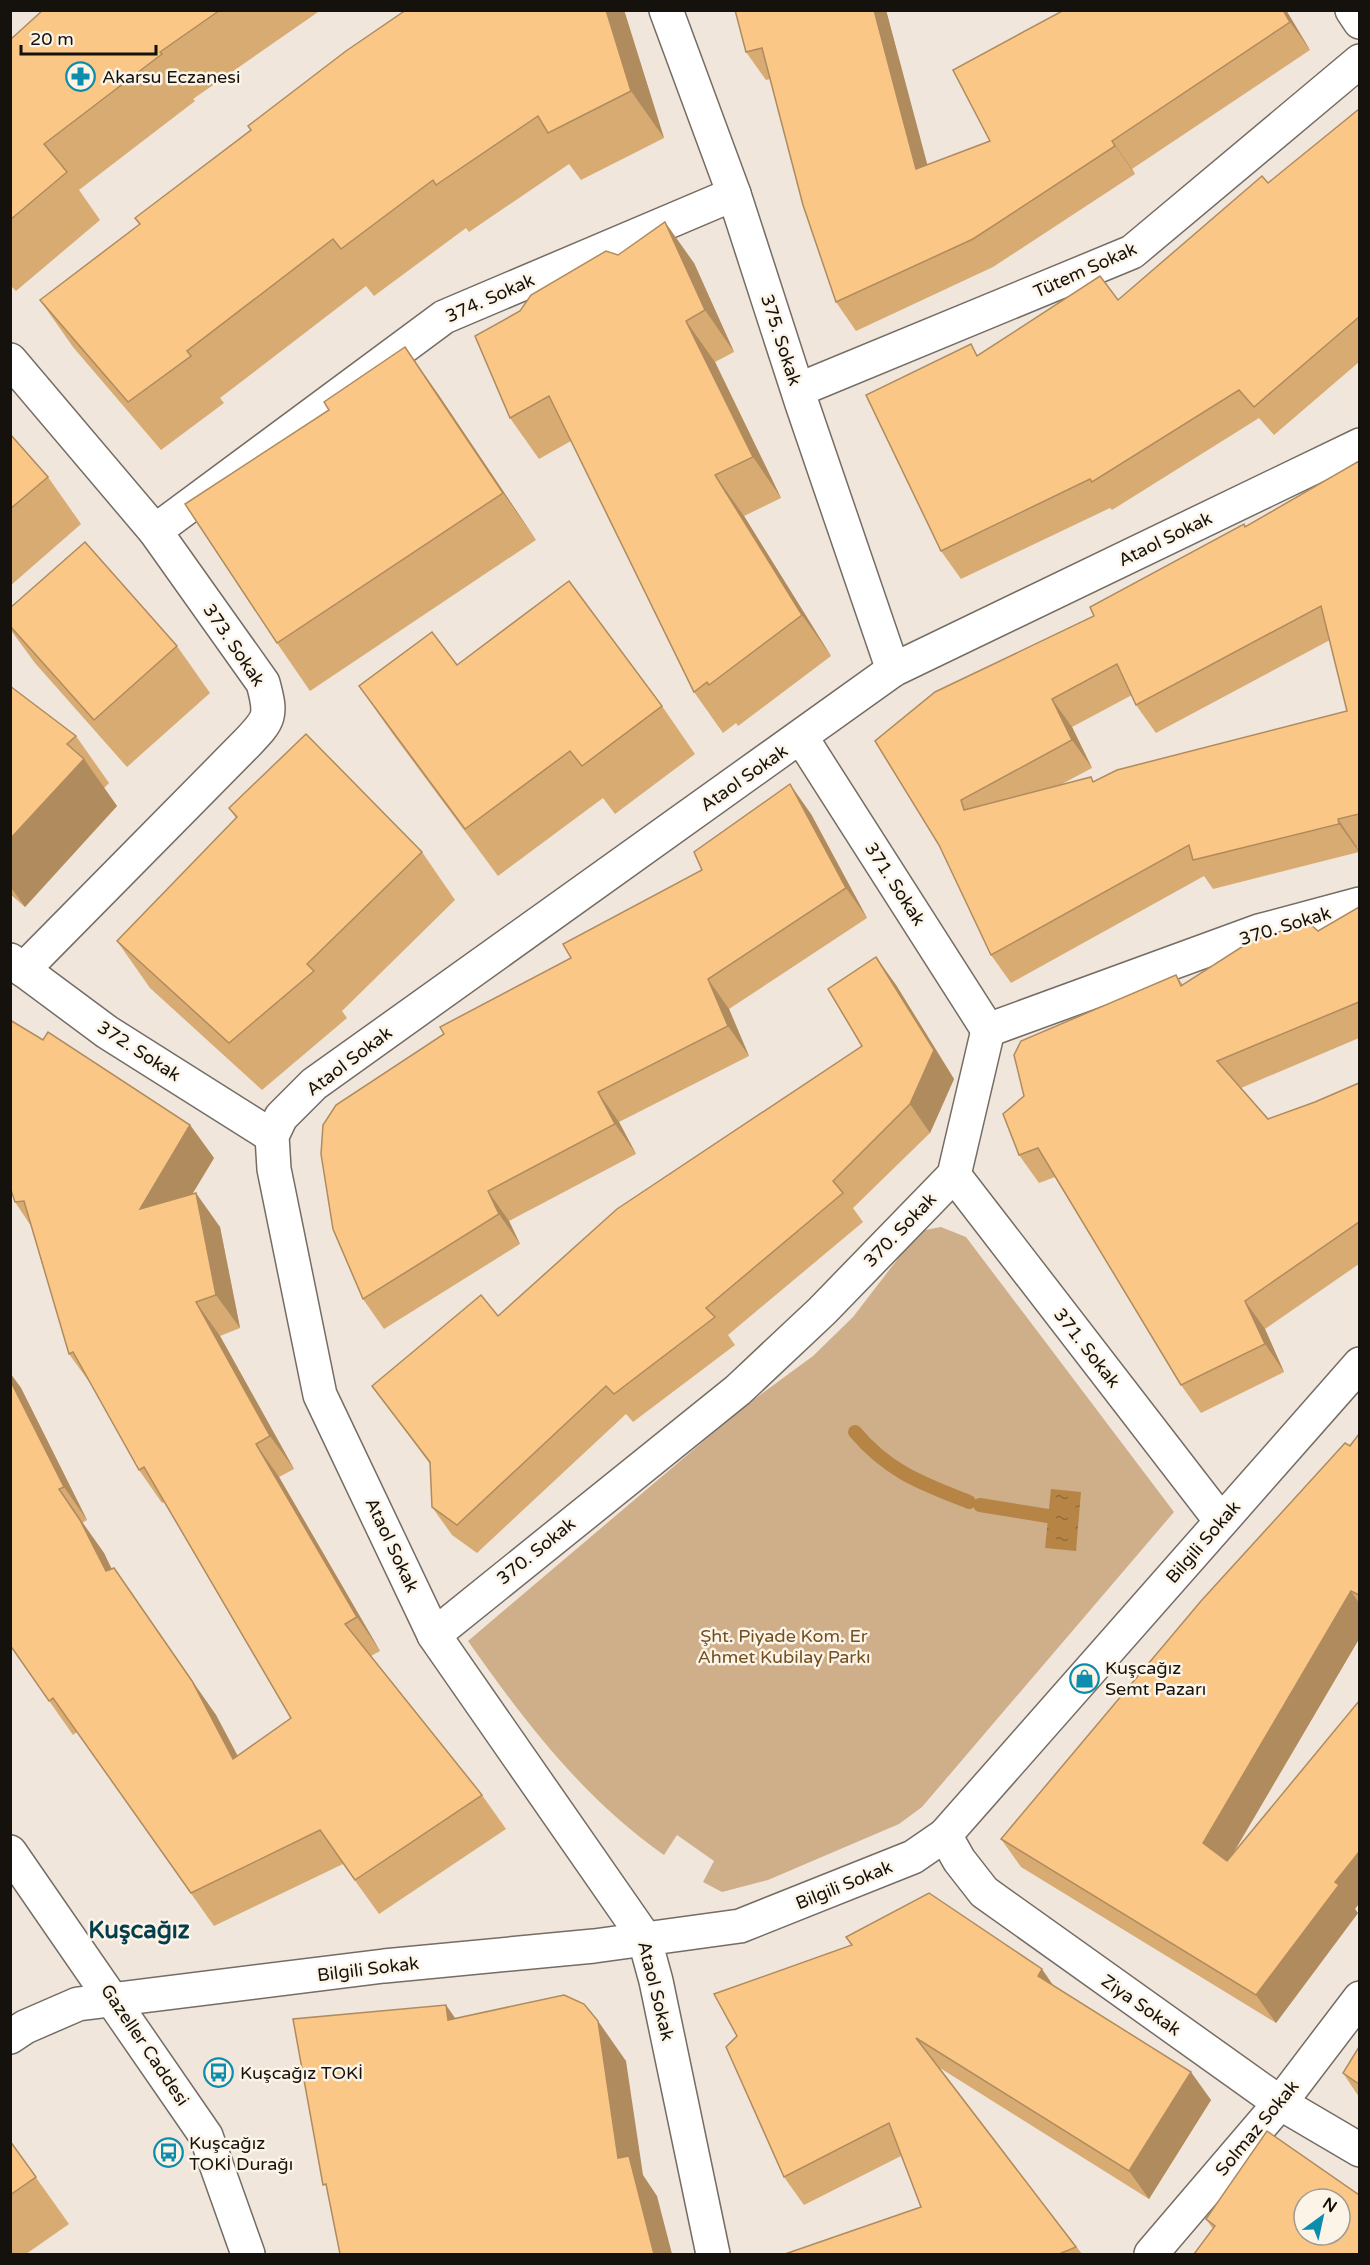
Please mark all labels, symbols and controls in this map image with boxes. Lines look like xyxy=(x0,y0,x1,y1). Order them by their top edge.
scale bar xyxy=(21,18,156,56)
text: 20 m xyxy=(30,28,74,50)
pharmacy icon: Akarsu Eczanesi xyxy=(65,61,97,93)
place label: Akarsu Eczanesi xyxy=(102,66,240,88)
street label: Tütem Sokak xyxy=(1030,237,1140,303)
street label: 374. Sokak xyxy=(442,269,538,327)
street label: 375. Sokak xyxy=(756,292,806,389)
street label: Ataol Sokak xyxy=(1114,507,1216,571)
street label: 373. Sokak xyxy=(198,600,270,691)
street label: Ataol Sokak xyxy=(696,740,792,816)
street label: 371. Sokak xyxy=(860,838,930,930)
street label: 370. Sokak xyxy=(1236,902,1334,950)
street label: 372. Sokak xyxy=(93,1016,185,1086)
street label: Ataol Sokak xyxy=(302,1021,396,1100)
street label: 370. Sokak xyxy=(859,1188,941,1272)
street label: 371. Sokak xyxy=(1049,1304,1125,1392)
street label: Ataol Sokak xyxy=(361,1494,424,1596)
street label: Bilgili Sokak xyxy=(1161,1496,1245,1588)
street label: 370. Sokak xyxy=(492,1512,580,1589)
park label: Şht. Piyade Kom. Er Ahmet Kubilay Parkı xyxy=(697,1625,871,1668)
place label: Kuşcağız Semt Pazarı xyxy=(1105,1657,1206,1700)
shop icon: Kuşcağız Semt Pazarı xyxy=(1068,1662,1100,1694)
street label: Bilgili Sokak xyxy=(792,1856,896,1914)
district label: Kuşcağız xyxy=(88,1916,190,1945)
street label: Ataol Sokak xyxy=(633,1939,679,2043)
street label: Bilgili Sokak xyxy=(316,1952,420,1986)
street label: Ziya Sokak xyxy=(1097,1970,1185,2040)
street label: Gazeller Caddesi xyxy=(96,1980,194,2110)
bus stop icon: Kuşcağız TOKİ xyxy=(203,2057,235,2089)
place label: Kuşcağız TOKİ xyxy=(240,2062,363,2084)
street label: Solmaz Sokak xyxy=(1211,2075,1304,2180)
place label: Kuşcağız TOKİ Durağı xyxy=(189,2132,293,2175)
bus stop icon: Kuşcağız TOKİ Durağı xyxy=(152,2137,184,2169)
north arrow xyxy=(1292,2187,1352,2247)
text: N xyxy=(1319,2193,1340,2217)

